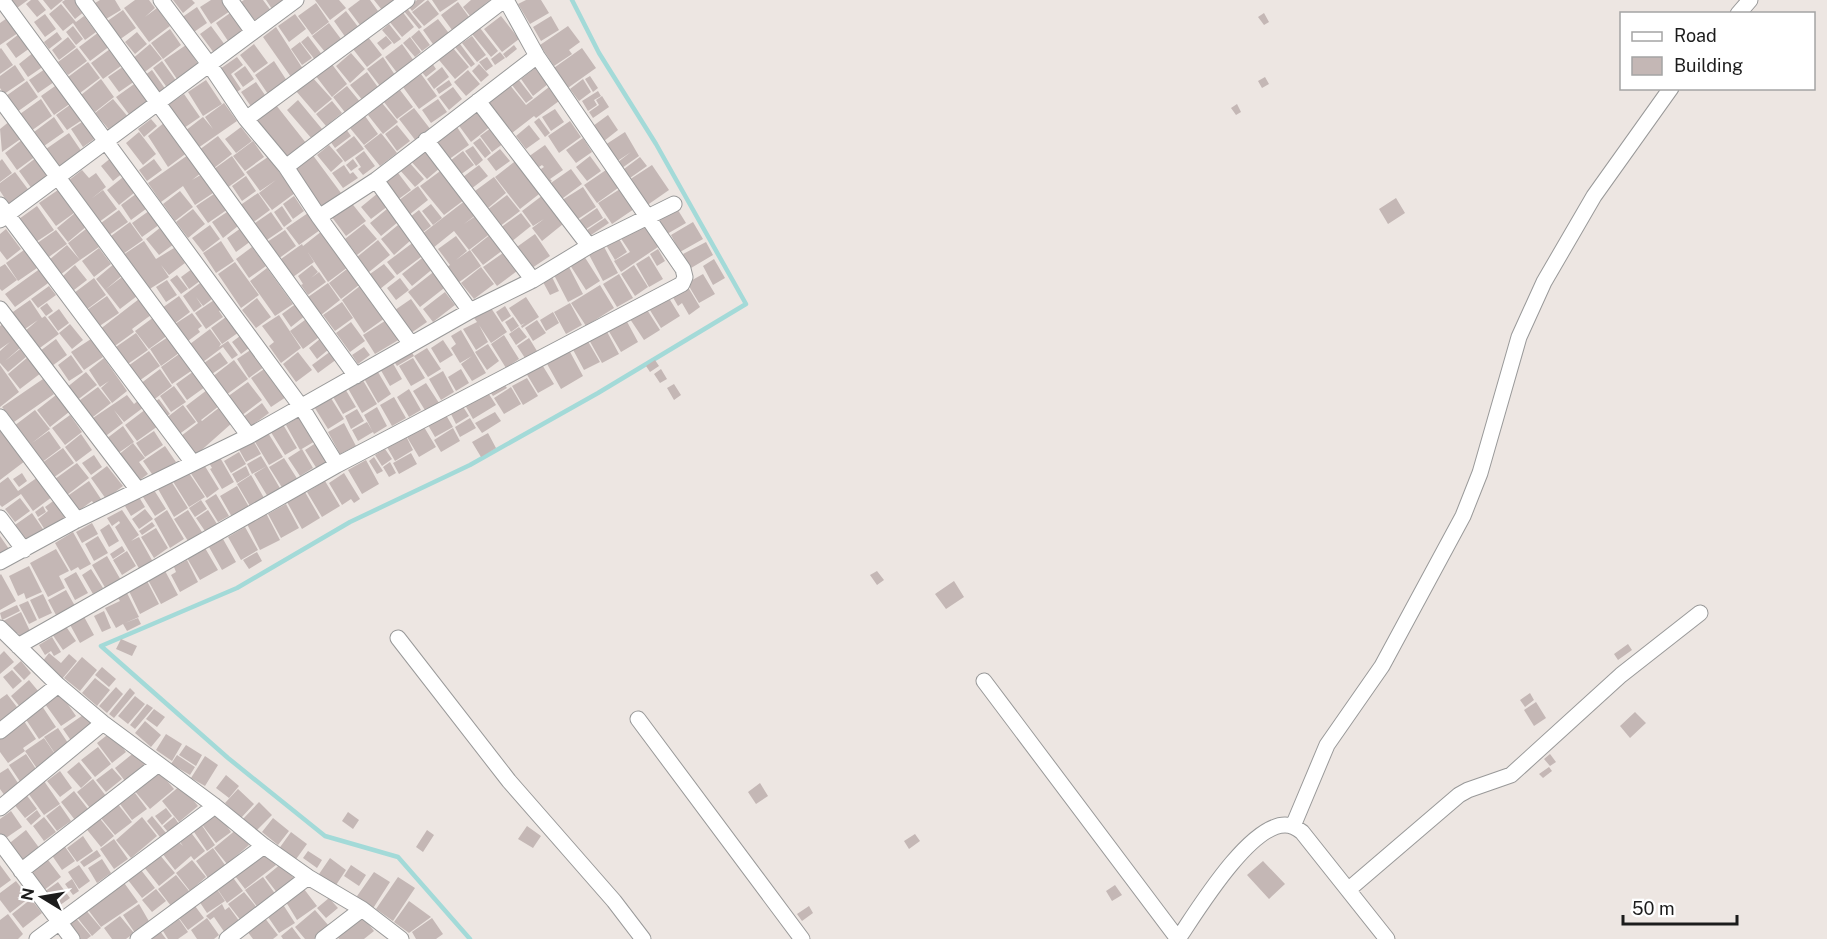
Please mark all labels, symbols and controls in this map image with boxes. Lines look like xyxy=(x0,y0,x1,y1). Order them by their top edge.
legend xyxy=(1620,12,1815,90)
text: Road xyxy=(1674,25,1717,46)
text: Building xyxy=(1674,55,1743,76)
north arrow xyxy=(12,867,72,927)
text: N xyxy=(17,886,38,902)
scale bar xyxy=(1623,888,1737,926)
text: 50 m xyxy=(1632,898,1675,919)

